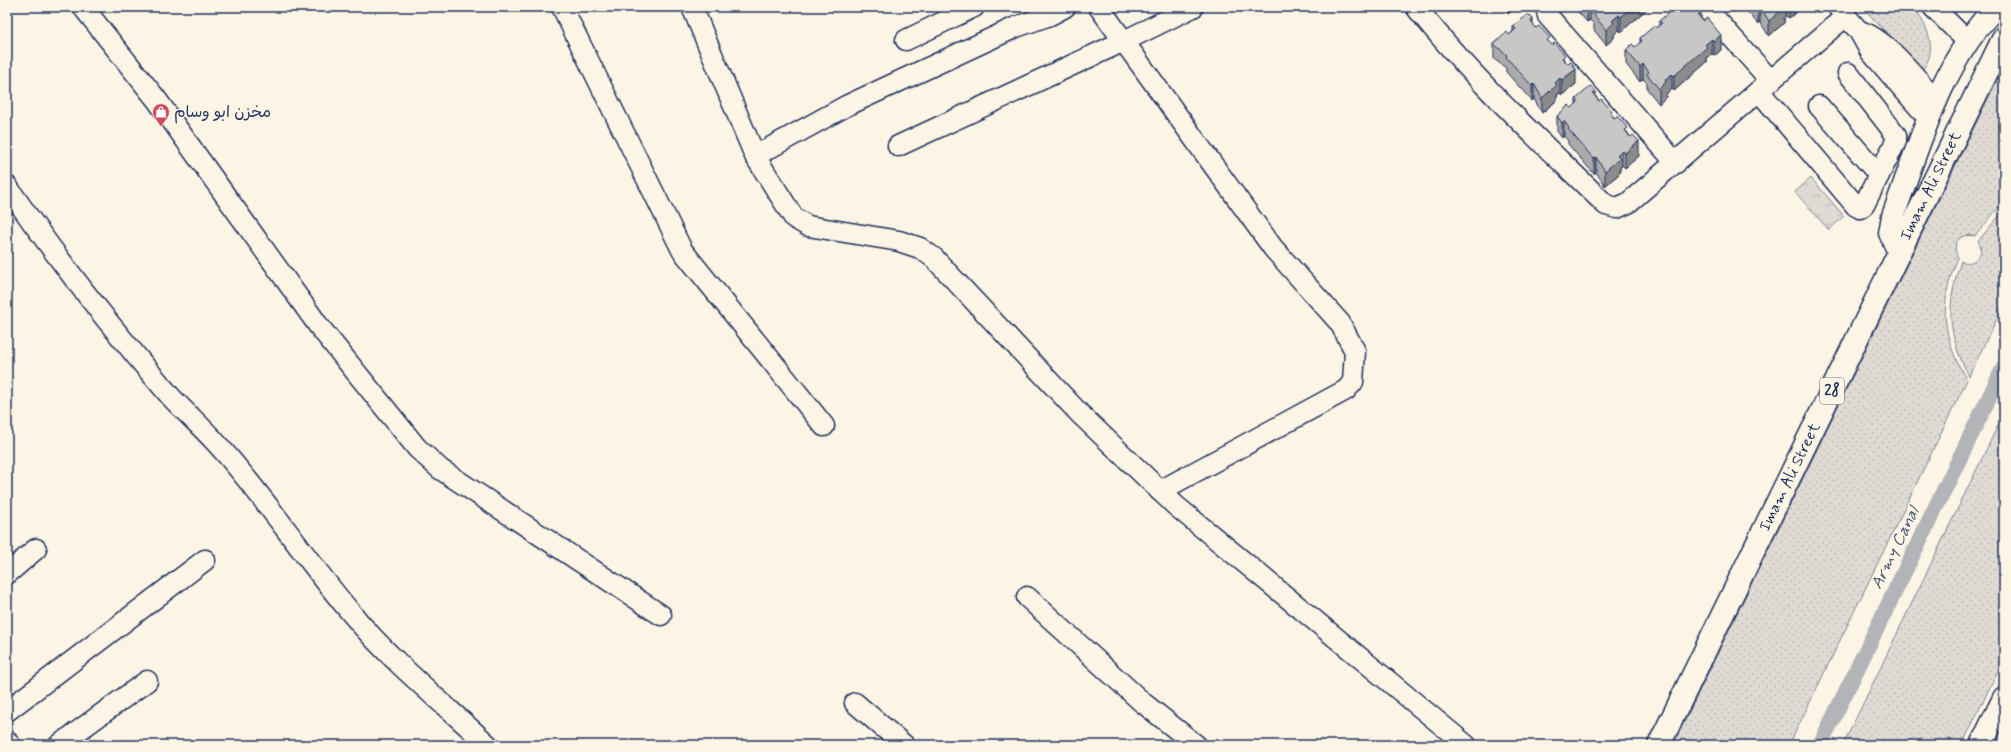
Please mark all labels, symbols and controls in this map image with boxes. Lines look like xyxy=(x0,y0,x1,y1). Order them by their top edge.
shop icon: مخزن ابو وسام xyxy=(151,102,171,127)
place label: مخزن ابو وسام xyxy=(174,102,271,124)
street label: Imam Ali Street xyxy=(1896,128,1967,244)
road number: 28 xyxy=(1820,378,1844,404)
street label: Imam Ali Street xyxy=(1755,419,1826,535)
water label: Army Canal xyxy=(1866,501,1925,593)

